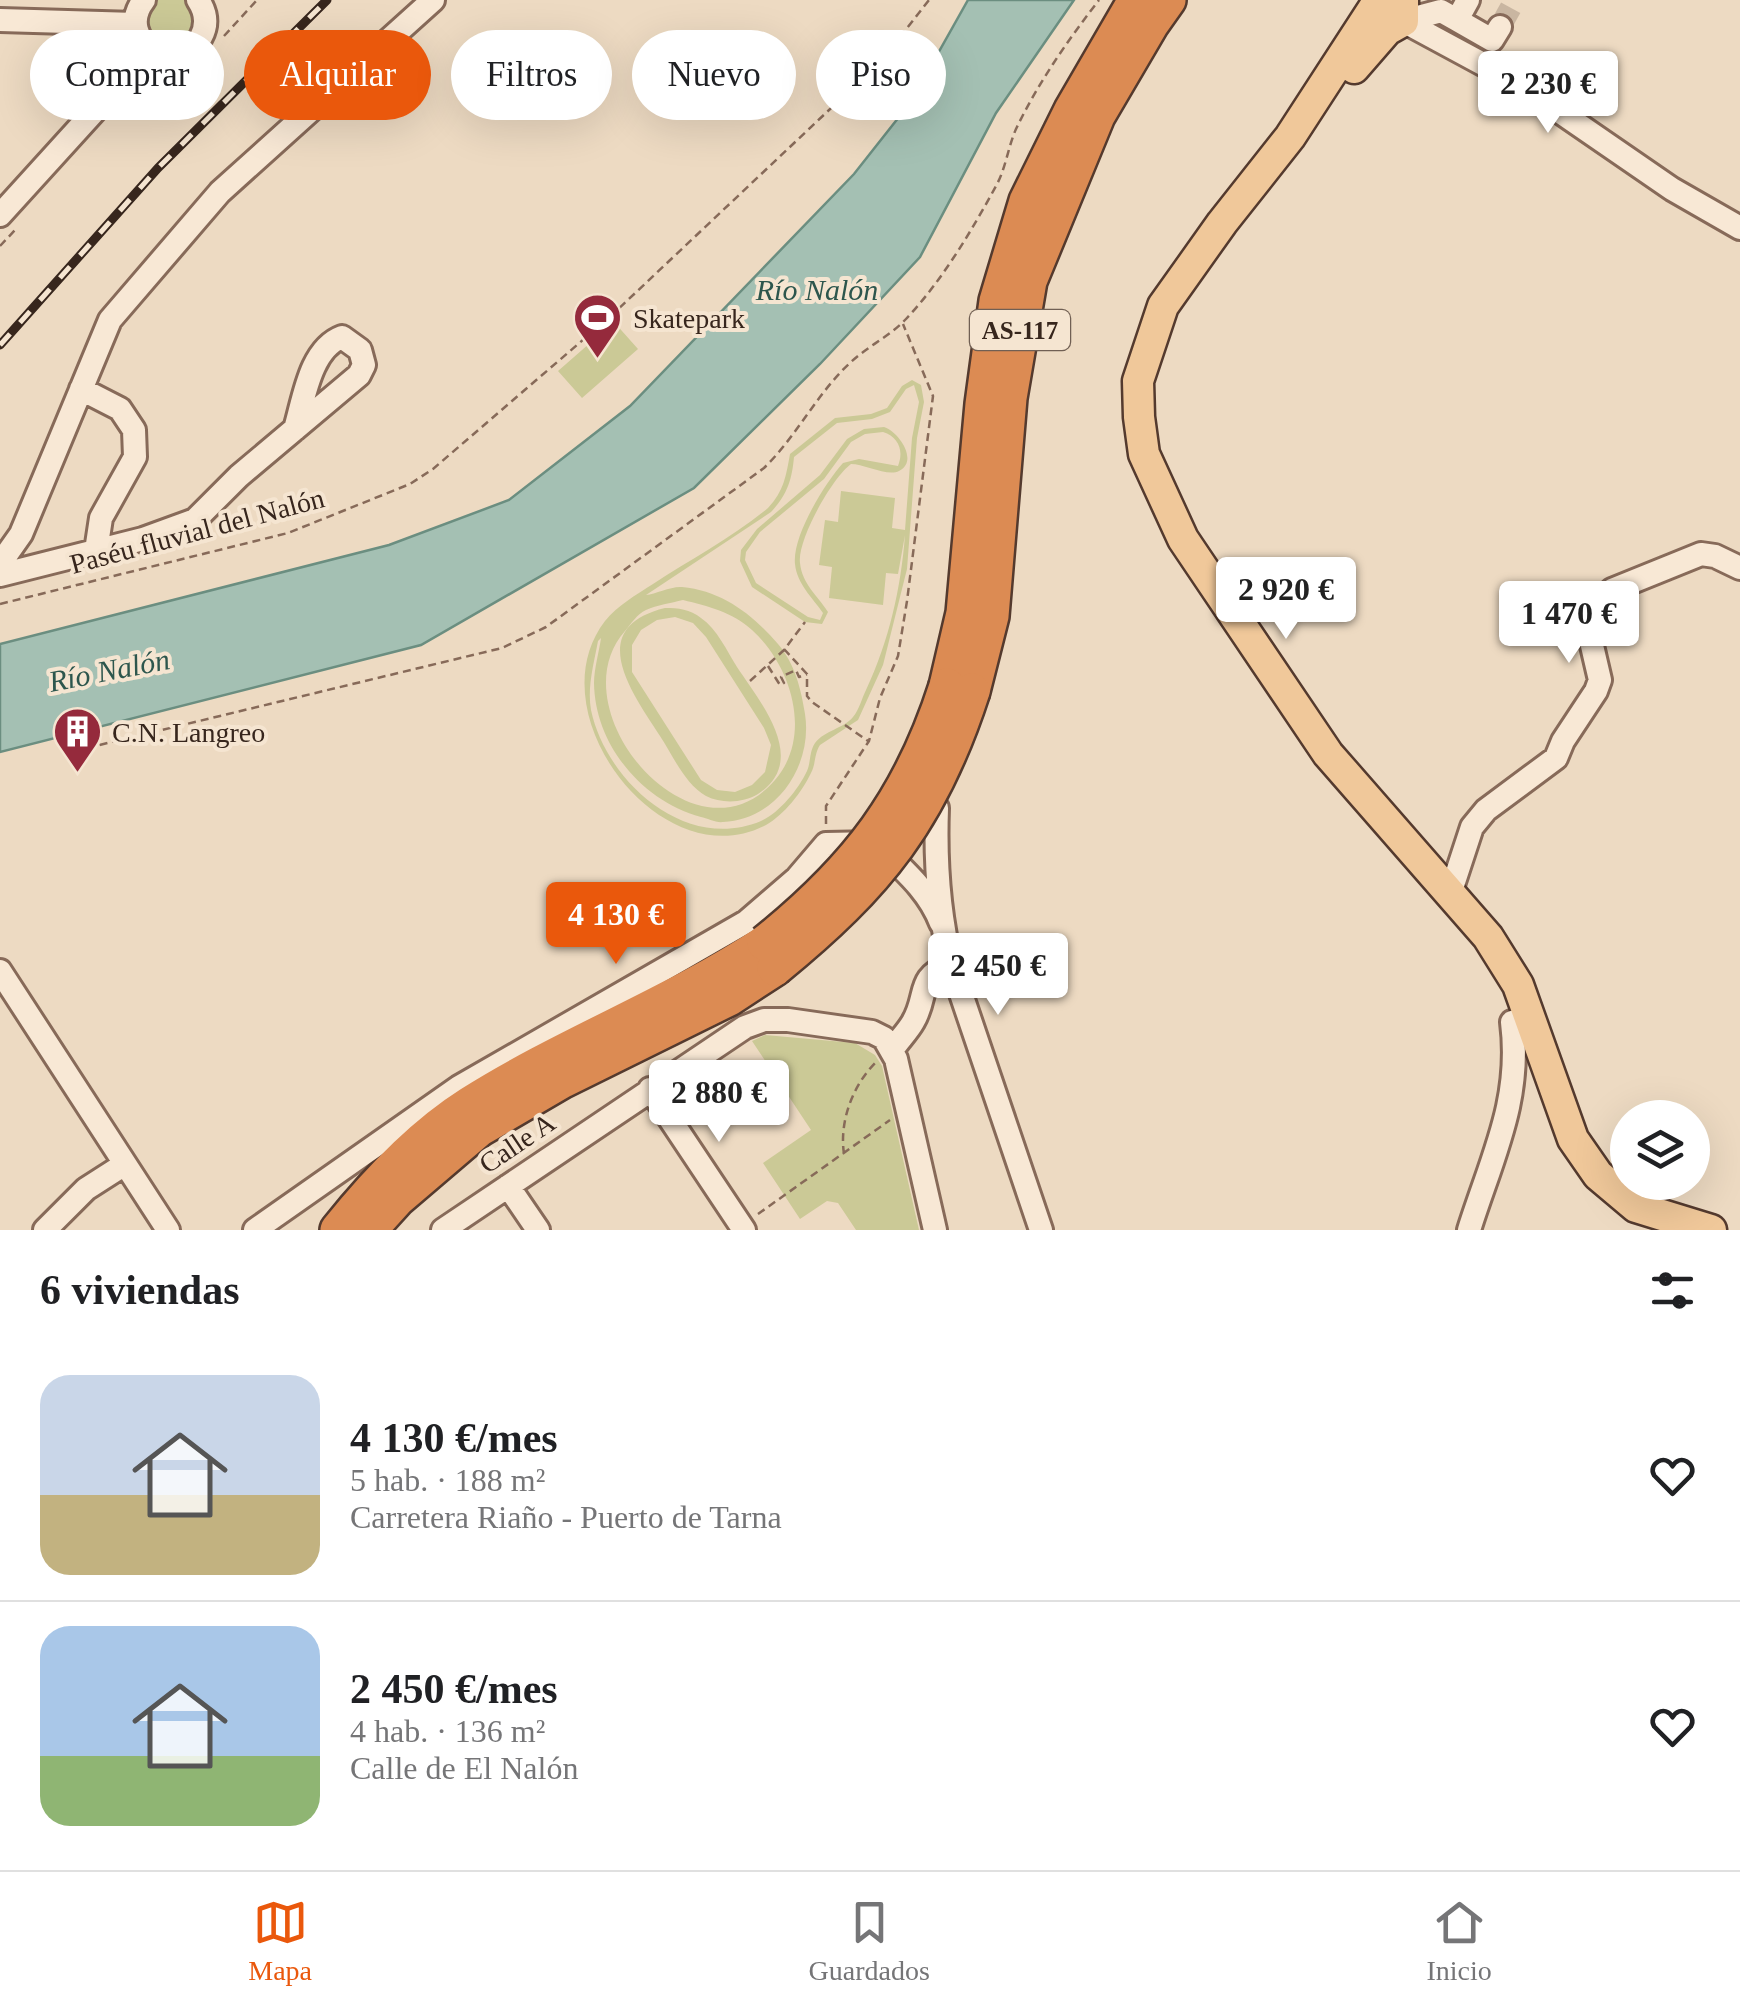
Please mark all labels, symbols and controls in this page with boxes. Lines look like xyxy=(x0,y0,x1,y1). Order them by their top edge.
chip: Comprar xyxy=(30,30,224,120)
chip: Alquilar xyxy=(244,30,431,120)
chip: Filtros xyxy=(451,30,612,120)
chip: Nuevo xyxy=(632,30,796,120)
chip: Piso xyxy=(816,30,946,120)
pin: 2 230 € xyxy=(1456,51,1640,136)
text: 2 230 € xyxy=(1500,65,1596,101)
water label: Río Nalón xyxy=(755,273,878,306)
sports icon: Skatepark xyxy=(572,292,624,360)
place label: Skatepark xyxy=(633,303,745,334)
road number: AS-117 xyxy=(970,310,1070,350)
street label: Paséu fluvial del Nalón xyxy=(66,482,328,580)
pin: 2 920 € xyxy=(1194,557,1378,642)
text: 2 920 € xyxy=(1238,571,1334,607)
pin: 1 470 € xyxy=(1477,581,1661,666)
text: 1 470 € xyxy=(1521,595,1617,631)
water label: Río Nalón xyxy=(45,642,172,698)
building icon: C.N. Langreo xyxy=(51,706,103,774)
place label: C.N. Langreo xyxy=(112,717,265,748)
pin: 4 130 € xyxy=(524,882,708,967)
text: 4 130 € xyxy=(568,896,664,932)
pin: 2 450 € xyxy=(906,933,1090,1018)
text: 2 450 € xyxy=(950,947,1046,983)
pin: 2 880 € xyxy=(627,1060,811,1145)
text: 2 880 € xyxy=(671,1074,767,1110)
map controls xyxy=(1610,1100,1710,1200)
button: layers xyxy=(1610,1100,1710,1200)
street label: Calle A xyxy=(473,1106,561,1180)
icon: filters xyxy=(1645,1263,1700,1318)
text: 6 viviendas xyxy=(40,1267,240,1313)
icon: home xyxy=(120,1415,240,1535)
text: 4 130 €/mes xyxy=(350,1415,558,1461)
icon: heart xyxy=(1645,1448,1700,1503)
text: 5 hab. · 188 m² xyxy=(350,1462,545,1498)
text: Carretera Riaño - Puerto de Tarna xyxy=(350,1499,782,1535)
icon: home xyxy=(120,1666,240,1786)
text: 2 450 €/mes xyxy=(350,1666,558,1712)
icon: heart xyxy=(1645,1699,1700,1754)
text: 4 hab. · 136 m² xyxy=(350,1713,545,1749)
text: Calle de El Nalón xyxy=(350,1750,578,1786)
tab: Mapa xyxy=(248,1895,312,1987)
tab: Guardados xyxy=(809,1895,930,1987)
tab: Inicio xyxy=(1426,1895,1492,1987)

